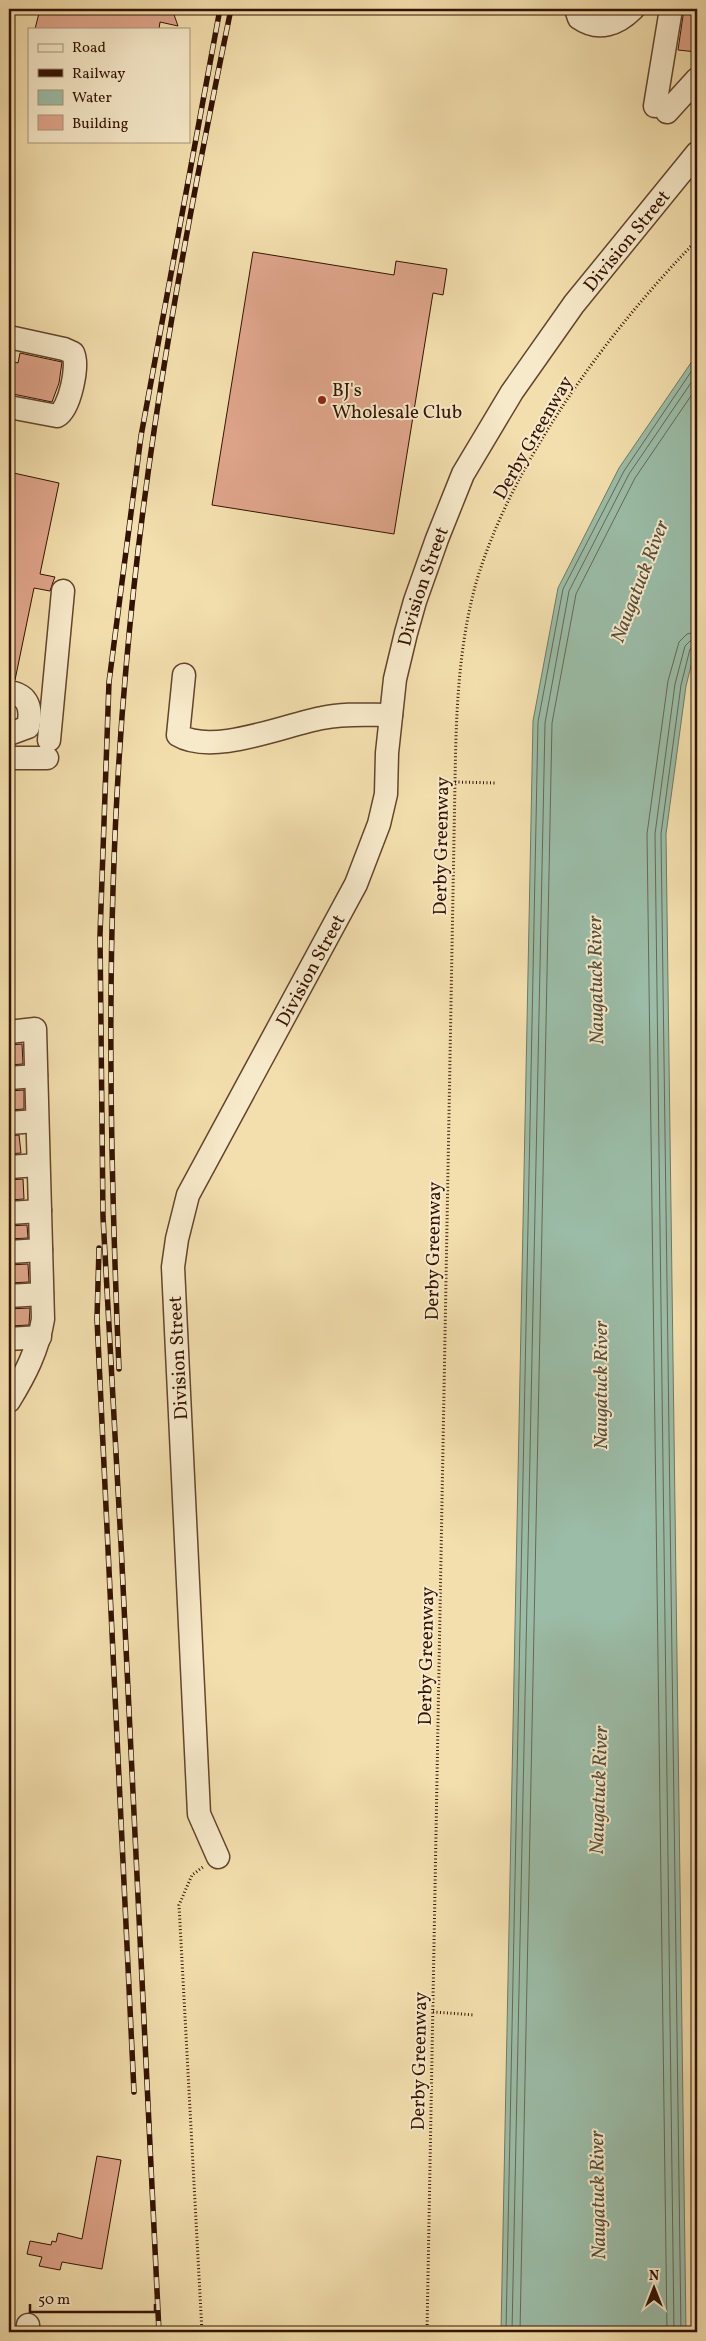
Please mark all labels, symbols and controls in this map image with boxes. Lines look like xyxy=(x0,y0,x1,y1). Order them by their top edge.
legend xyxy=(28,28,190,142)
text: Road xyxy=(72,38,106,59)
text: Railway xyxy=(72,64,125,85)
text: Water xyxy=(72,88,112,109)
text: Building xyxy=(72,114,129,135)
street label: Division Street xyxy=(578,185,677,298)
street label: Derby Greenway xyxy=(488,371,580,505)
place label: BJ's Wholesale Club xyxy=(332,378,462,426)
marker: BJ's Wholesale Club xyxy=(316,394,328,406)
water label: Naugatuck River xyxy=(605,516,677,647)
street label: Division Street xyxy=(392,523,456,649)
street label: Derby Greenway xyxy=(428,776,456,916)
street label: Division Street xyxy=(270,910,352,1032)
water label: Naugatuck River xyxy=(582,915,612,1045)
street label: Derby Greenway xyxy=(420,1181,448,1321)
street label: Division Street xyxy=(163,1295,195,1421)
water label: Naugatuck River xyxy=(588,1320,616,1450)
street label: Derby Greenway xyxy=(413,1586,441,1726)
water label: Naugatuck River xyxy=(584,1725,616,1855)
street label: Derby Greenway xyxy=(406,1991,434,2131)
water label: Naugatuck River xyxy=(584,2130,614,2260)
north arrow xyxy=(628,2264,678,2314)
text: N xyxy=(649,2267,659,2286)
scale bar xyxy=(30,2281,155,2313)
text: 50 m xyxy=(38,2290,70,2311)

